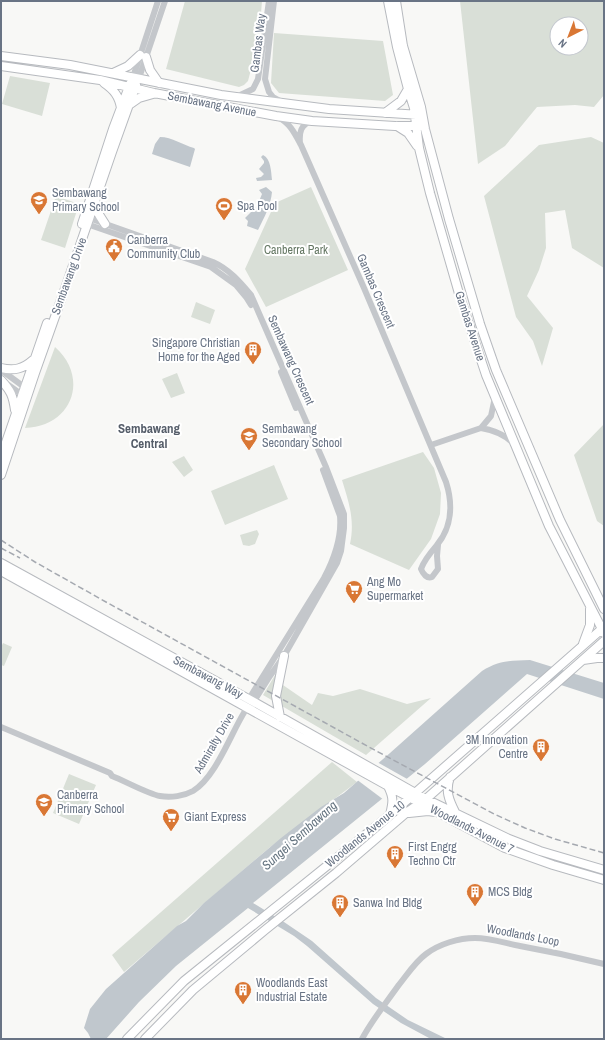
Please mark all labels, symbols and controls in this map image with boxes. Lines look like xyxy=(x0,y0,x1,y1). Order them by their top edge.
street label: Gambas Way xyxy=(246,13,270,73)
north arrow xyxy=(549,16,589,56)
text: N xyxy=(555,36,569,51)
street label: Sembawang Avenue xyxy=(166,88,258,120)
place label: Sembawang Primary School xyxy=(52,185,119,215)
school or university icon: Sembawang Primary School xyxy=(29,190,49,215)
sports icon: Spa Pool xyxy=(214,196,234,221)
place label: Spa Pool xyxy=(237,198,277,214)
place label: Canberra Community Club xyxy=(127,232,200,262)
street label: Sembawang Drive xyxy=(48,235,90,317)
public building icon: Canberra Community Club xyxy=(104,237,124,262)
park label: Canberra Park xyxy=(264,242,328,258)
street label: Gambas Crescent xyxy=(353,251,399,331)
street label: Gambas Avenue xyxy=(451,289,489,363)
street label: Sembawang Crescent xyxy=(264,313,318,408)
place label: Singapore Christian Home for the Aged xyxy=(152,335,240,365)
building icon: Singapore Christian Home for the Aged xyxy=(243,340,263,365)
district label: Sembawang Central xyxy=(118,420,181,452)
place label: Sembawang Secondary School xyxy=(262,421,342,451)
school or university icon: Sembawang Secondary School xyxy=(239,426,259,451)
place label: Ang Mo Supermarket xyxy=(366,574,424,604)
supermarket icon: Ang Mo Supermarket xyxy=(344,579,364,604)
street label: Sembawang Way xyxy=(170,652,246,702)
street label: Admiralty Drive xyxy=(190,710,238,777)
place label: 3M Innovation Centre xyxy=(466,732,528,762)
building icon: 3M Innovation Centre xyxy=(531,737,551,762)
place label: Canberra Primary School xyxy=(57,787,124,817)
school or university icon: Canberra Primary School xyxy=(34,792,54,817)
water label: Sungei Sembawang xyxy=(258,797,341,874)
street label: Woodlands Avenue 10 xyxy=(322,797,408,871)
street label: Woodlands Avenue 7 xyxy=(427,801,517,857)
supermarket icon: Giant Express xyxy=(161,807,181,832)
place label: Giant Express xyxy=(184,809,246,825)
place label: First Engrg Techno Ctr xyxy=(408,839,457,869)
building icon: First Engrg Techno Ctr xyxy=(385,844,405,869)
building icon: MCS Bldg xyxy=(465,882,485,907)
place label: MCS Bldg xyxy=(488,884,533,900)
building icon: Sanwa Ind Bldg xyxy=(330,893,350,918)
place label: Sanwa Ind Bldg xyxy=(353,895,422,911)
street label: Woodlands Loop xyxy=(485,920,561,950)
place label: Woodlands East Industrial Estate xyxy=(256,975,328,1005)
building icon: Woodlands East Industrial Estate xyxy=(233,980,253,1005)

